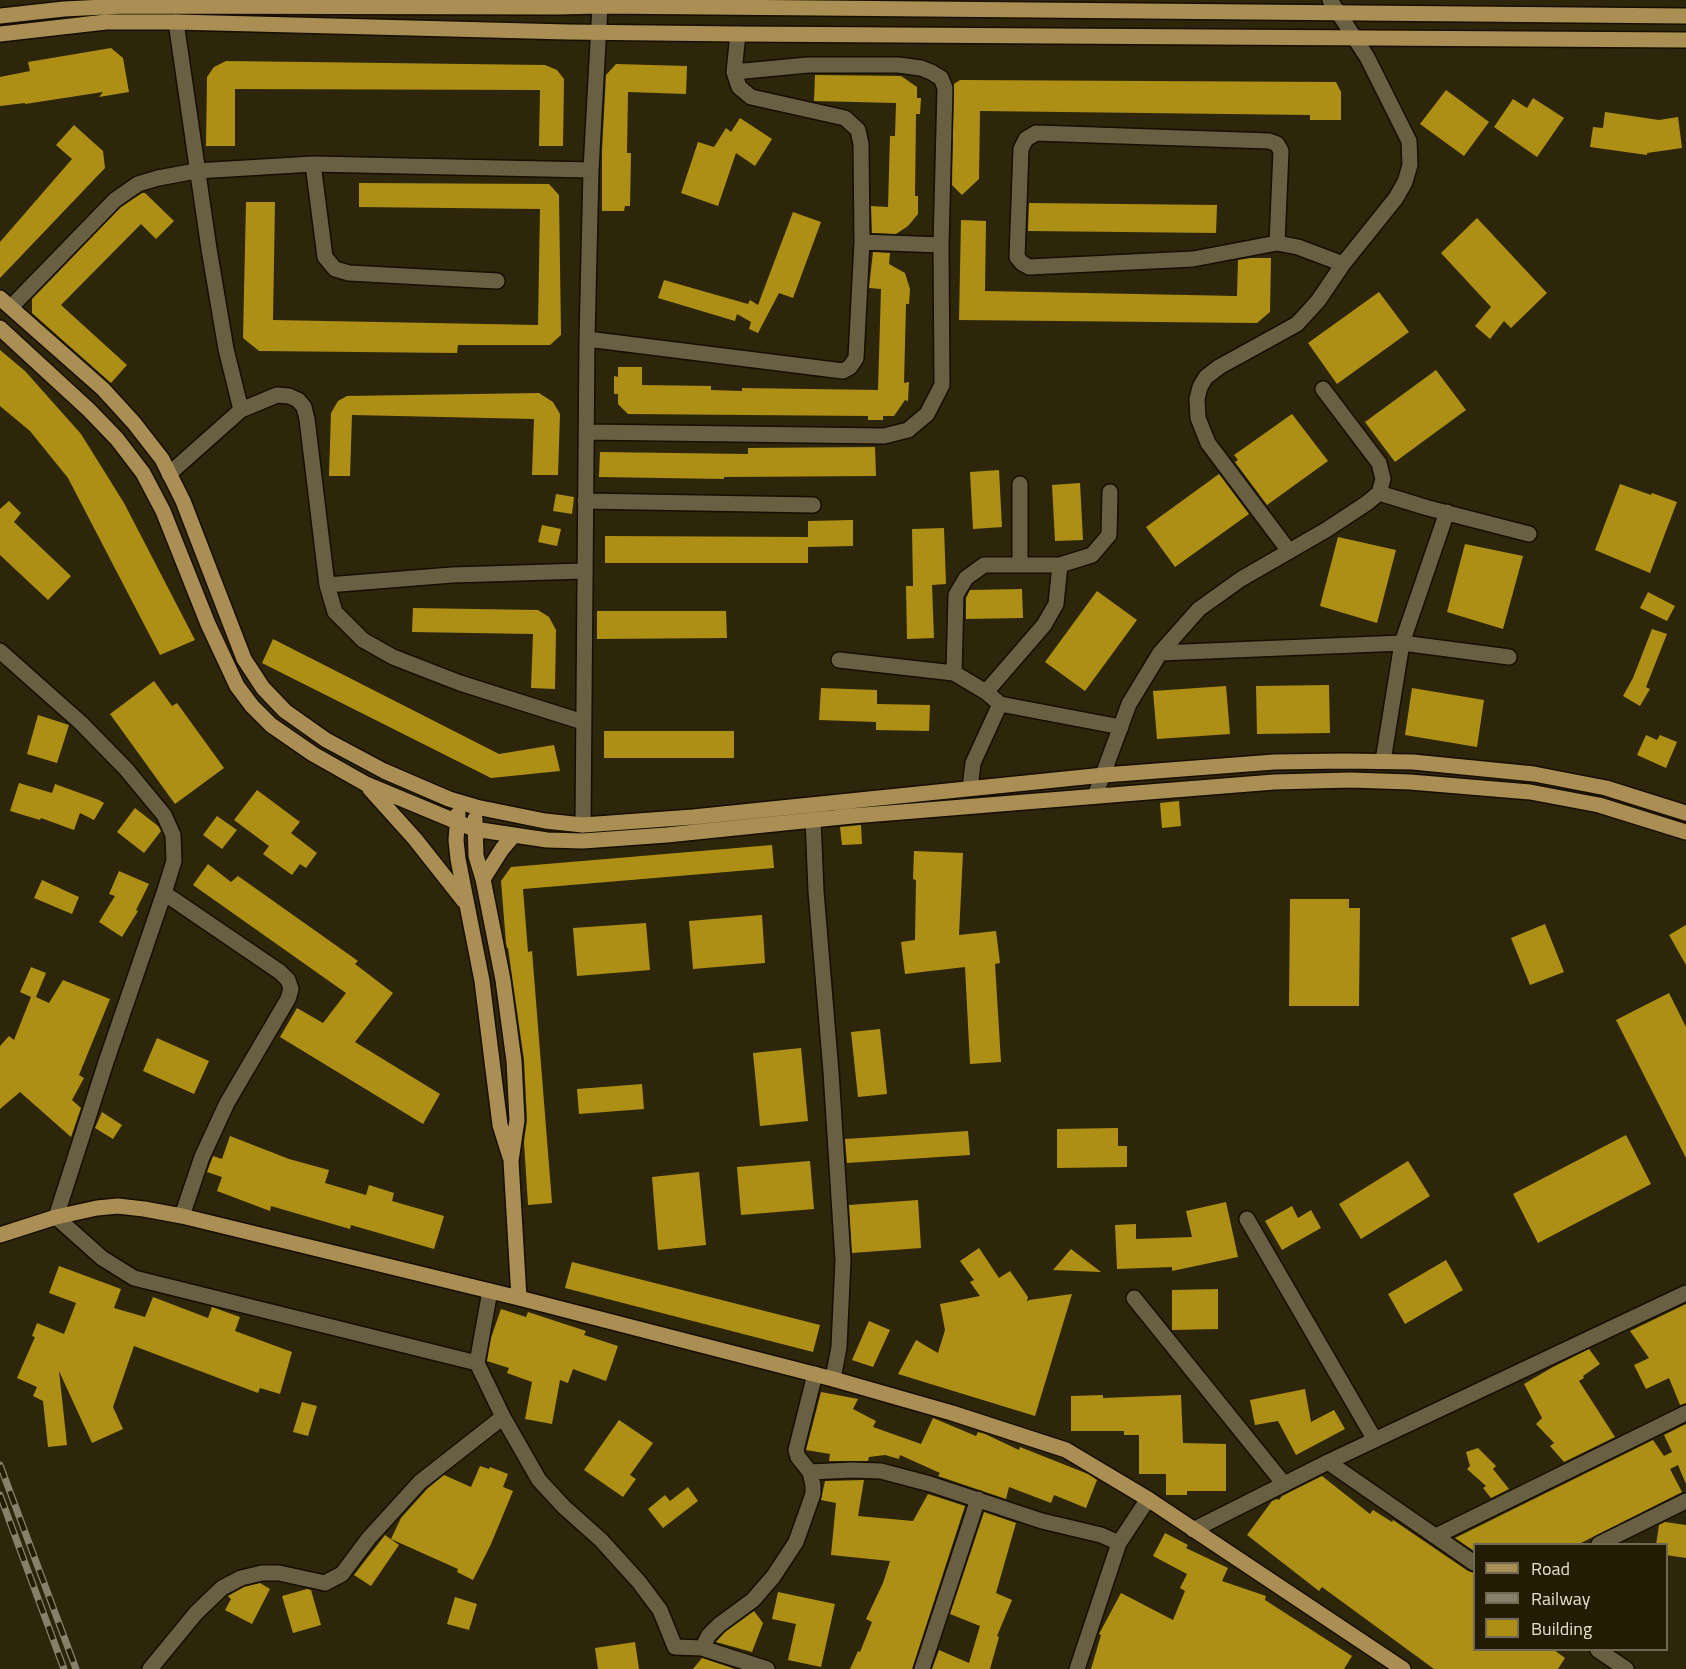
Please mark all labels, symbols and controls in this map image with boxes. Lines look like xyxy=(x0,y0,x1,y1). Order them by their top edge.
legend xyxy=(1473,1543,1668,1651)
text: Road xyxy=(1531,1555,1570,1582)
text: Railway xyxy=(1531,1585,1590,1612)
text: Building xyxy=(1531,1615,1592,1642)

